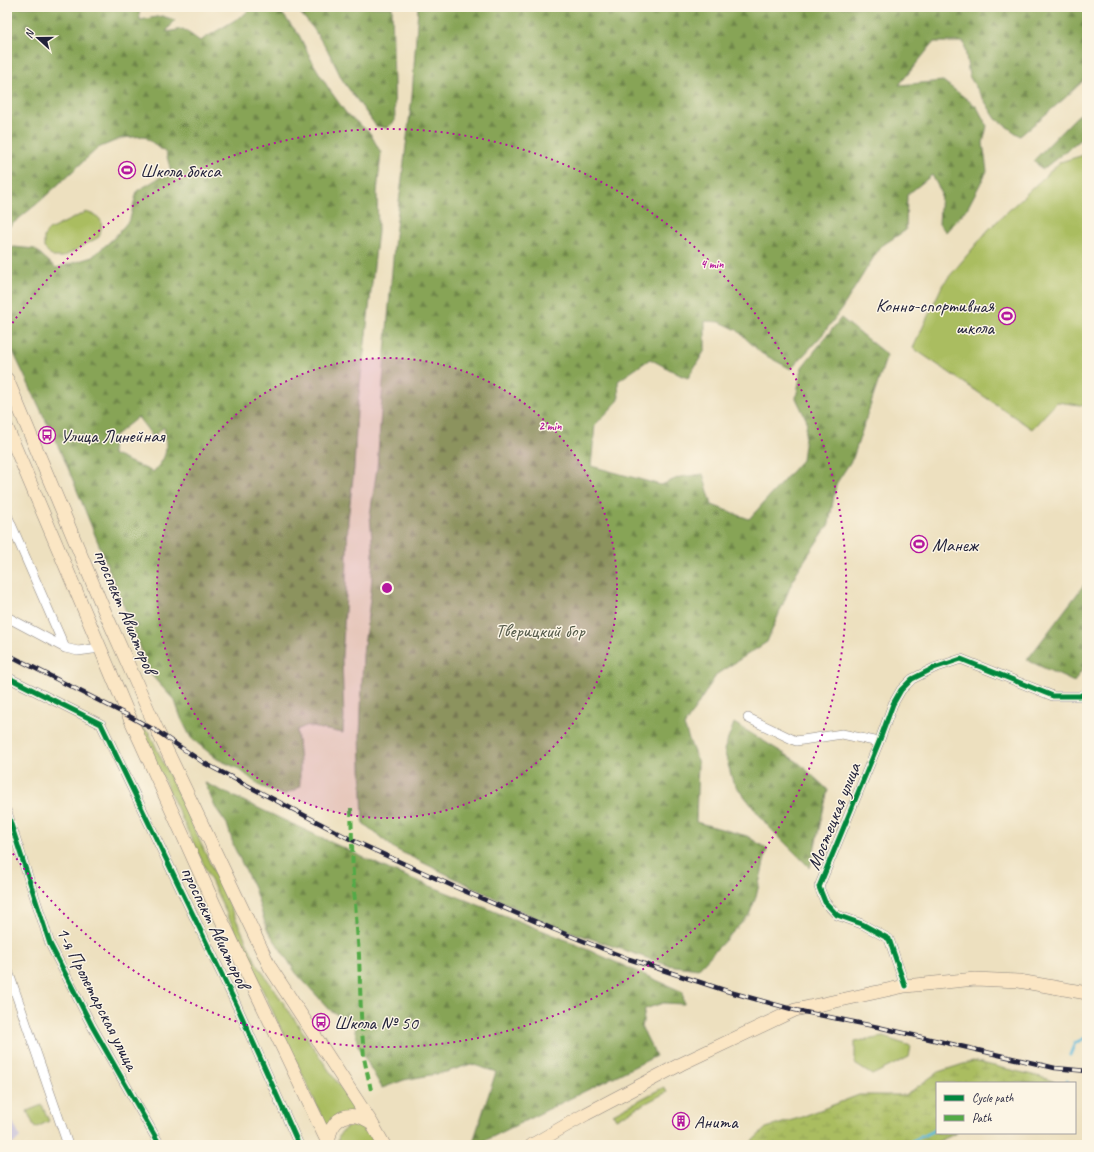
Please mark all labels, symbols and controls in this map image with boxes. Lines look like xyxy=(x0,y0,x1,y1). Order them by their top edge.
north arrow xyxy=(18,18,58,58)
text: N xyxy=(21,27,37,40)
place label: Школа бокса xyxy=(140,159,222,183)
sports icon: Школа бокса xyxy=(117,160,137,180)
text: 4 min xyxy=(701,256,724,272)
place label: Конно-спортивная школа xyxy=(876,294,995,340)
sports icon: Конно-спортивная школа xyxy=(997,306,1017,326)
text: 2 min xyxy=(539,418,562,434)
place label: Улица Линейная xyxy=(60,424,167,448)
bus stop icon: Улица Линейная xyxy=(37,425,57,445)
place label: Манеж xyxy=(932,533,980,557)
sports icon: Манеж xyxy=(909,534,929,554)
street label: проспект Авиаторов xyxy=(88,546,164,681)
centre of rings xyxy=(380,581,394,595)
park label: Тверицкий бор xyxy=(495,619,586,643)
street label: Мостецкая улица xyxy=(802,758,867,874)
street label: проспект Авиаторов xyxy=(175,863,257,996)
street label: 1-я Пролетарская улица xyxy=(51,923,145,1076)
place label: Школа № 50 xyxy=(334,1011,419,1035)
bus stop icon: Школа № 50 xyxy=(311,1012,331,1032)
legend xyxy=(936,1082,1076,1134)
text: Cycle path xyxy=(972,1090,1014,1106)
place label: Анита xyxy=(694,1110,739,1134)
text: Path xyxy=(972,1110,992,1126)
building icon: Анита xyxy=(671,1111,691,1131)

